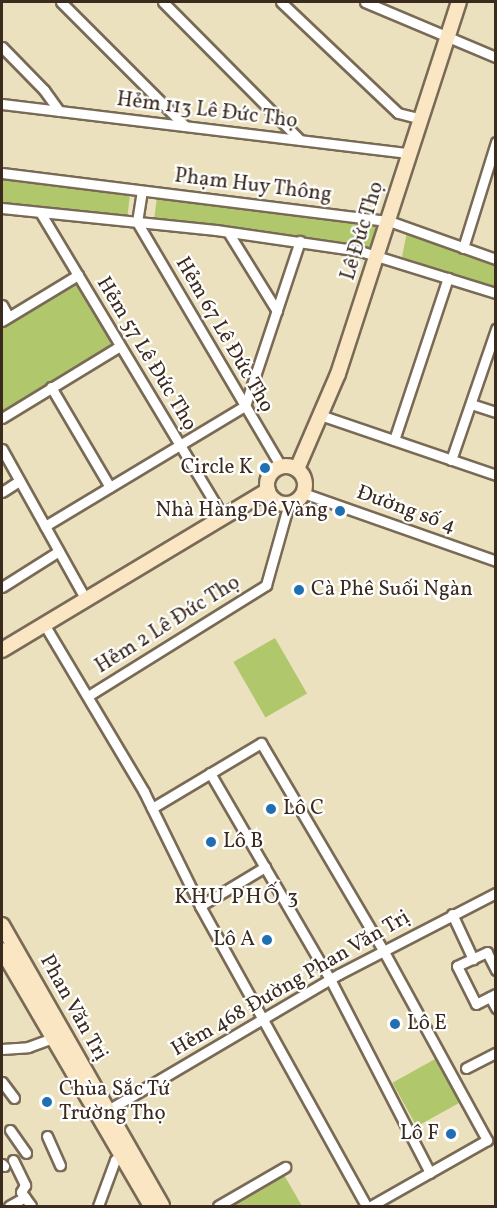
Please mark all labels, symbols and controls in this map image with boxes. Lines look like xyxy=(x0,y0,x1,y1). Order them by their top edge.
street label: Hẻm 113 Lê Đức Thọ xyxy=(115,87,299,135)
street label: Phạm Huy Thông xyxy=(172,164,334,208)
street label: Lê Đức Thọ xyxy=(336,178,390,284)
street label: Hẻm 67 Lê Đức Thọ xyxy=(169,252,279,418)
street label: Hẻm 57 Lê Đức Thọ xyxy=(90,272,202,436)
place label: Circle K xyxy=(181,455,253,481)
marker: Circle K xyxy=(258,461,272,475)
street label: Đường số 4 xyxy=(353,480,459,540)
place label: Nhà Hàng Dê Vàng xyxy=(155,498,328,524)
marker: Nhà Hàng Dê Vàng xyxy=(333,504,347,518)
street label: Hẻm 2 Lê Đức Thọ xyxy=(91,570,245,680)
place label: Cà Phê Suối Ngàn xyxy=(311,577,473,603)
marker: Cà Phê Suối Ngàn xyxy=(292,583,306,597)
place label: Lô C xyxy=(283,796,324,822)
marker: Lô C xyxy=(264,802,278,816)
place label: Lô B xyxy=(223,829,263,855)
marker: Lô B xyxy=(204,835,218,849)
district label: KHU PHỐ 3 xyxy=(174,885,300,911)
street label: Hẻm 468 Đường Phan Văn Trị xyxy=(167,905,415,1063)
place label: Lô A xyxy=(213,927,255,953)
marker: Lô A xyxy=(260,933,274,947)
street label: Phan Văn Trị xyxy=(33,950,113,1066)
place label: Lô E xyxy=(407,1011,447,1037)
marker: Lô E xyxy=(388,1017,402,1031)
place label: Chùa Sắc Tứ Trường Thọ xyxy=(59,1077,171,1127)
marker: Chùa Sắc Tứ Trường Thọ xyxy=(40,1095,54,1109)
place label: Lô F xyxy=(400,1121,439,1147)
marker: Lô F xyxy=(444,1127,458,1141)

